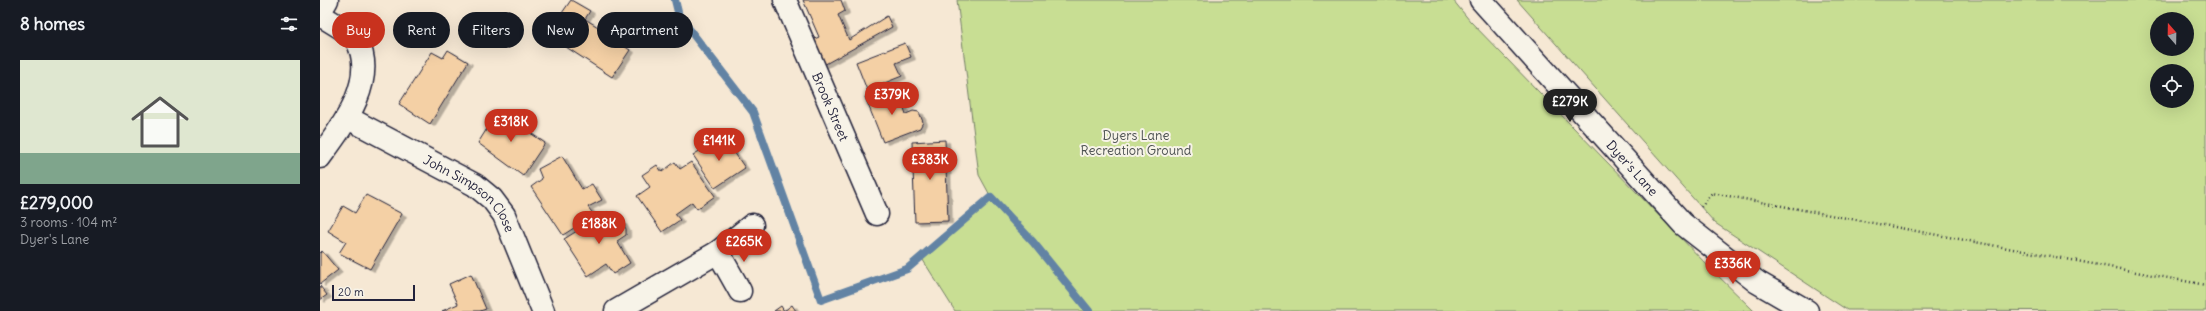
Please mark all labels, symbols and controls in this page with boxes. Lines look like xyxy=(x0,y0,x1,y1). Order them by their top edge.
chip: Buy xyxy=(332,12,385,48)
chip: Rent xyxy=(393,12,450,48)
chip: Filters xyxy=(458,12,524,48)
chip: New xyxy=(532,12,589,48)
chip: Apartment xyxy=(597,12,693,48)
north arrow xyxy=(2150,12,2194,56)
map controls xyxy=(2150,12,2194,108)
text: 8 homes xyxy=(20,13,85,35)
icon: filters xyxy=(278,13,300,35)
button: locate xyxy=(2150,64,2194,108)
street label: Brook Street xyxy=(808,70,853,144)
pin: £379K xyxy=(864,82,920,116)
icon: home xyxy=(124,86,196,158)
text: £379K xyxy=(874,86,910,103)
pin: £279K xyxy=(1542,89,1598,123)
text: £279K xyxy=(1552,93,1588,110)
pin: £318K xyxy=(483,109,539,143)
text: £318K xyxy=(494,113,528,130)
park label: Dyers Lane Recreation Ground xyxy=(1081,127,1192,159)
pin: £141K xyxy=(691,128,747,162)
text: £141K xyxy=(703,132,735,149)
street label: Dyer's Lane xyxy=(1602,137,1662,200)
pin: £383K xyxy=(902,147,958,181)
street label: John Simpson Close xyxy=(420,151,518,235)
text: £383K xyxy=(911,151,949,168)
text: £279,000 xyxy=(20,192,93,214)
pin: £188K xyxy=(571,211,627,245)
text: 3 rooms · 104 m² xyxy=(20,214,117,231)
text: £188K xyxy=(582,215,616,232)
pin: £265K xyxy=(716,229,772,263)
text: Dyer's Lane xyxy=(20,231,89,248)
text: £265K xyxy=(725,233,763,250)
pin: £336K xyxy=(1705,251,1761,285)
text: £336K xyxy=(1714,255,1752,272)
scale bar xyxy=(332,283,415,302)
text: 20 m xyxy=(338,285,364,299)

